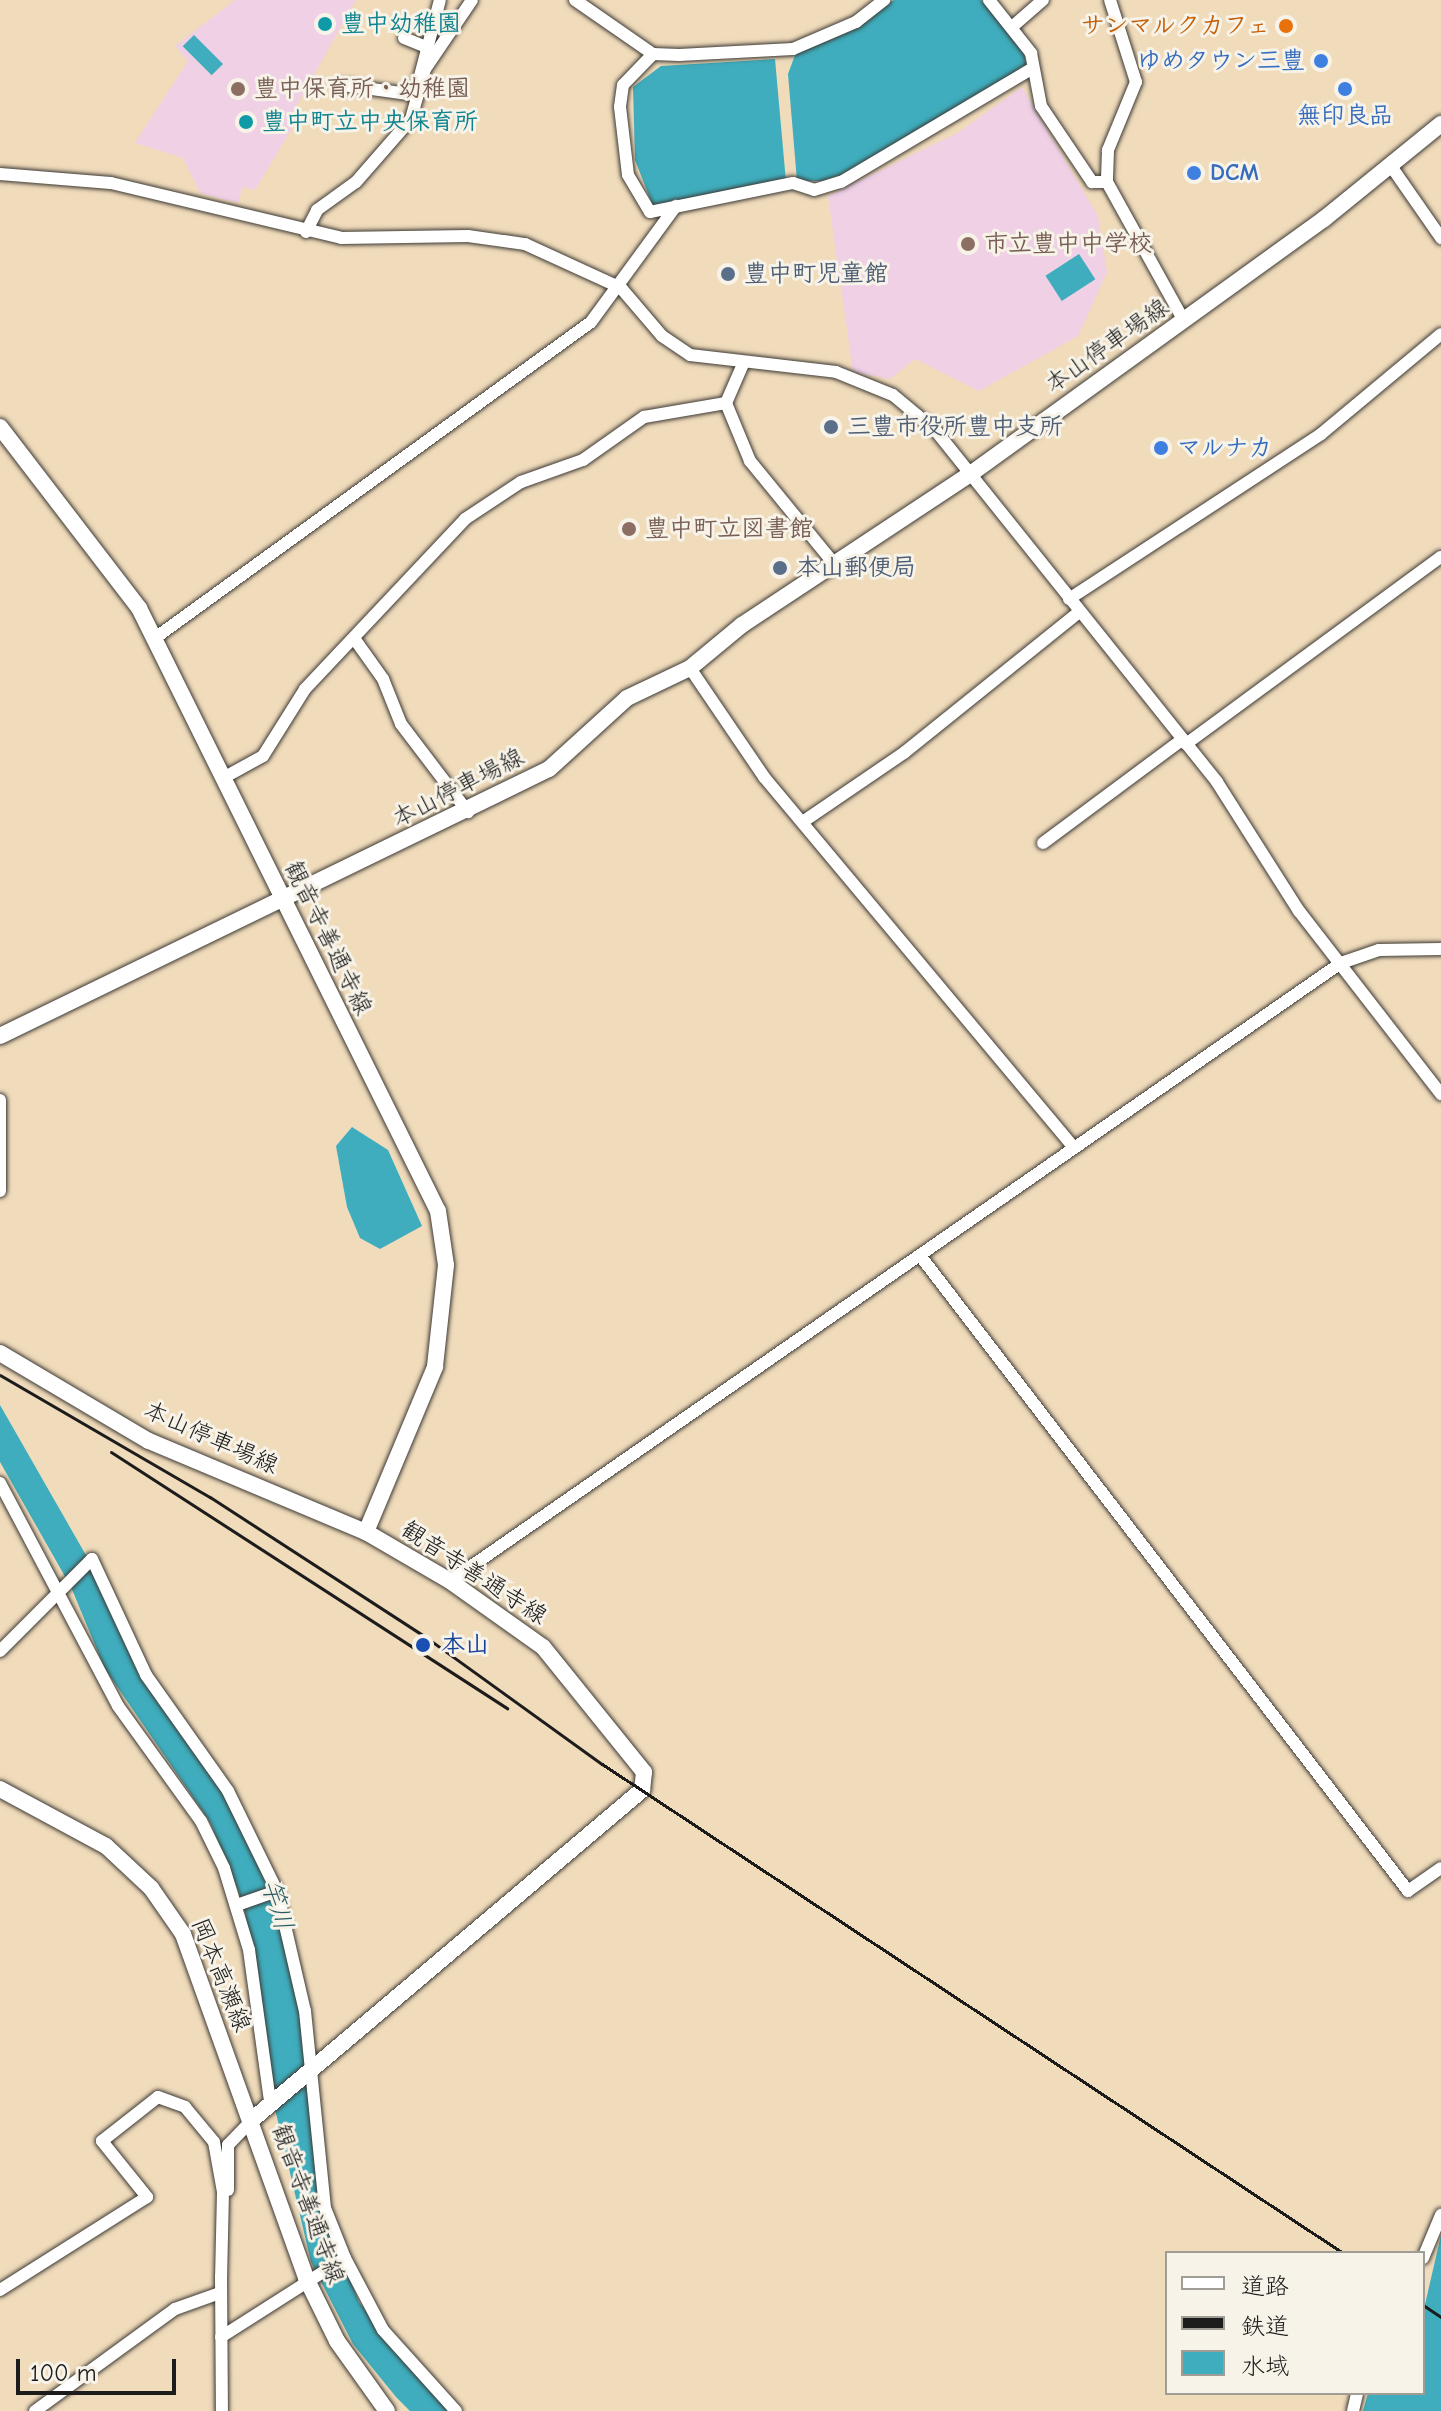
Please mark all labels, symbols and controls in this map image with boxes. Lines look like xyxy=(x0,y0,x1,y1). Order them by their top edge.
place label: 豊中幼稚園 xyxy=(341,10,461,38)
place label: サンマルクカフェ xyxy=(1078,12,1270,40)
marker: 豊中幼稚園 xyxy=(316,15,334,33)
marker: サンマルクカフェ xyxy=(1277,17,1295,35)
place label: ゆめタウン三豊 xyxy=(1137,47,1305,75)
marker: ゆめタウン三豊 xyxy=(1312,52,1330,70)
place label: 豊中保育所・幼稚園 xyxy=(254,75,470,103)
marker: 豊中保育所・幼稚園 xyxy=(229,80,247,98)
marker: 無印良品 xyxy=(1336,80,1354,98)
place label: 無印良品 xyxy=(1297,102,1393,130)
place label: 豊中町立中央保育所 xyxy=(262,108,478,136)
marker: 豊中町立中央保育所 xyxy=(237,113,255,131)
place label: DCM xyxy=(1210,159,1259,187)
marker: DCM xyxy=(1185,164,1203,182)
place label: 市立豊中中学校 xyxy=(984,230,1152,258)
marker: 市立豊中中学校 xyxy=(959,235,977,253)
place label: 豊中町児童館 xyxy=(744,260,888,288)
marker: 豊中町児童館 xyxy=(719,265,737,283)
street label: 本山停車場線 xyxy=(1040,293,1174,399)
place label: 三豊市役所豊中支所 xyxy=(847,413,1063,441)
marker: 三豊市役所豊中支所 xyxy=(822,418,840,436)
place label: マルナカ xyxy=(1177,434,1273,462)
marker: マルナカ xyxy=(1152,439,1170,457)
place label: 豊中町立図書館 xyxy=(645,515,813,543)
marker: 豊中町立図書館 xyxy=(620,520,638,538)
place label: 本山郵便局 xyxy=(796,554,916,582)
marker: 本山郵便局 xyxy=(771,559,789,577)
street label: 本山停車場線 xyxy=(387,742,529,834)
street label: 観音寺善通寺線 xyxy=(278,856,378,1020)
street label: 本山停車場線 xyxy=(139,1396,283,1480)
street label: 観音寺善通寺線 xyxy=(396,1515,552,1631)
place label: 本山 xyxy=(441,1631,489,1659)
marker: 本山 xyxy=(412,1634,434,1656)
water label: 竿川 xyxy=(253,1876,299,1934)
street label: 岡本高瀬線 xyxy=(185,1914,257,2036)
street label: 観音寺善通寺線 xyxy=(266,2120,350,2288)
legend xyxy=(1165,2251,1425,2395)
text: 道路 xyxy=(1241,2272,1289,2300)
text: 鉄道 xyxy=(1241,2312,1289,2340)
scale bar xyxy=(20,2343,180,2393)
text: 水域 xyxy=(1241,2352,1289,2380)
text: 100 m xyxy=(30,2359,97,2387)

